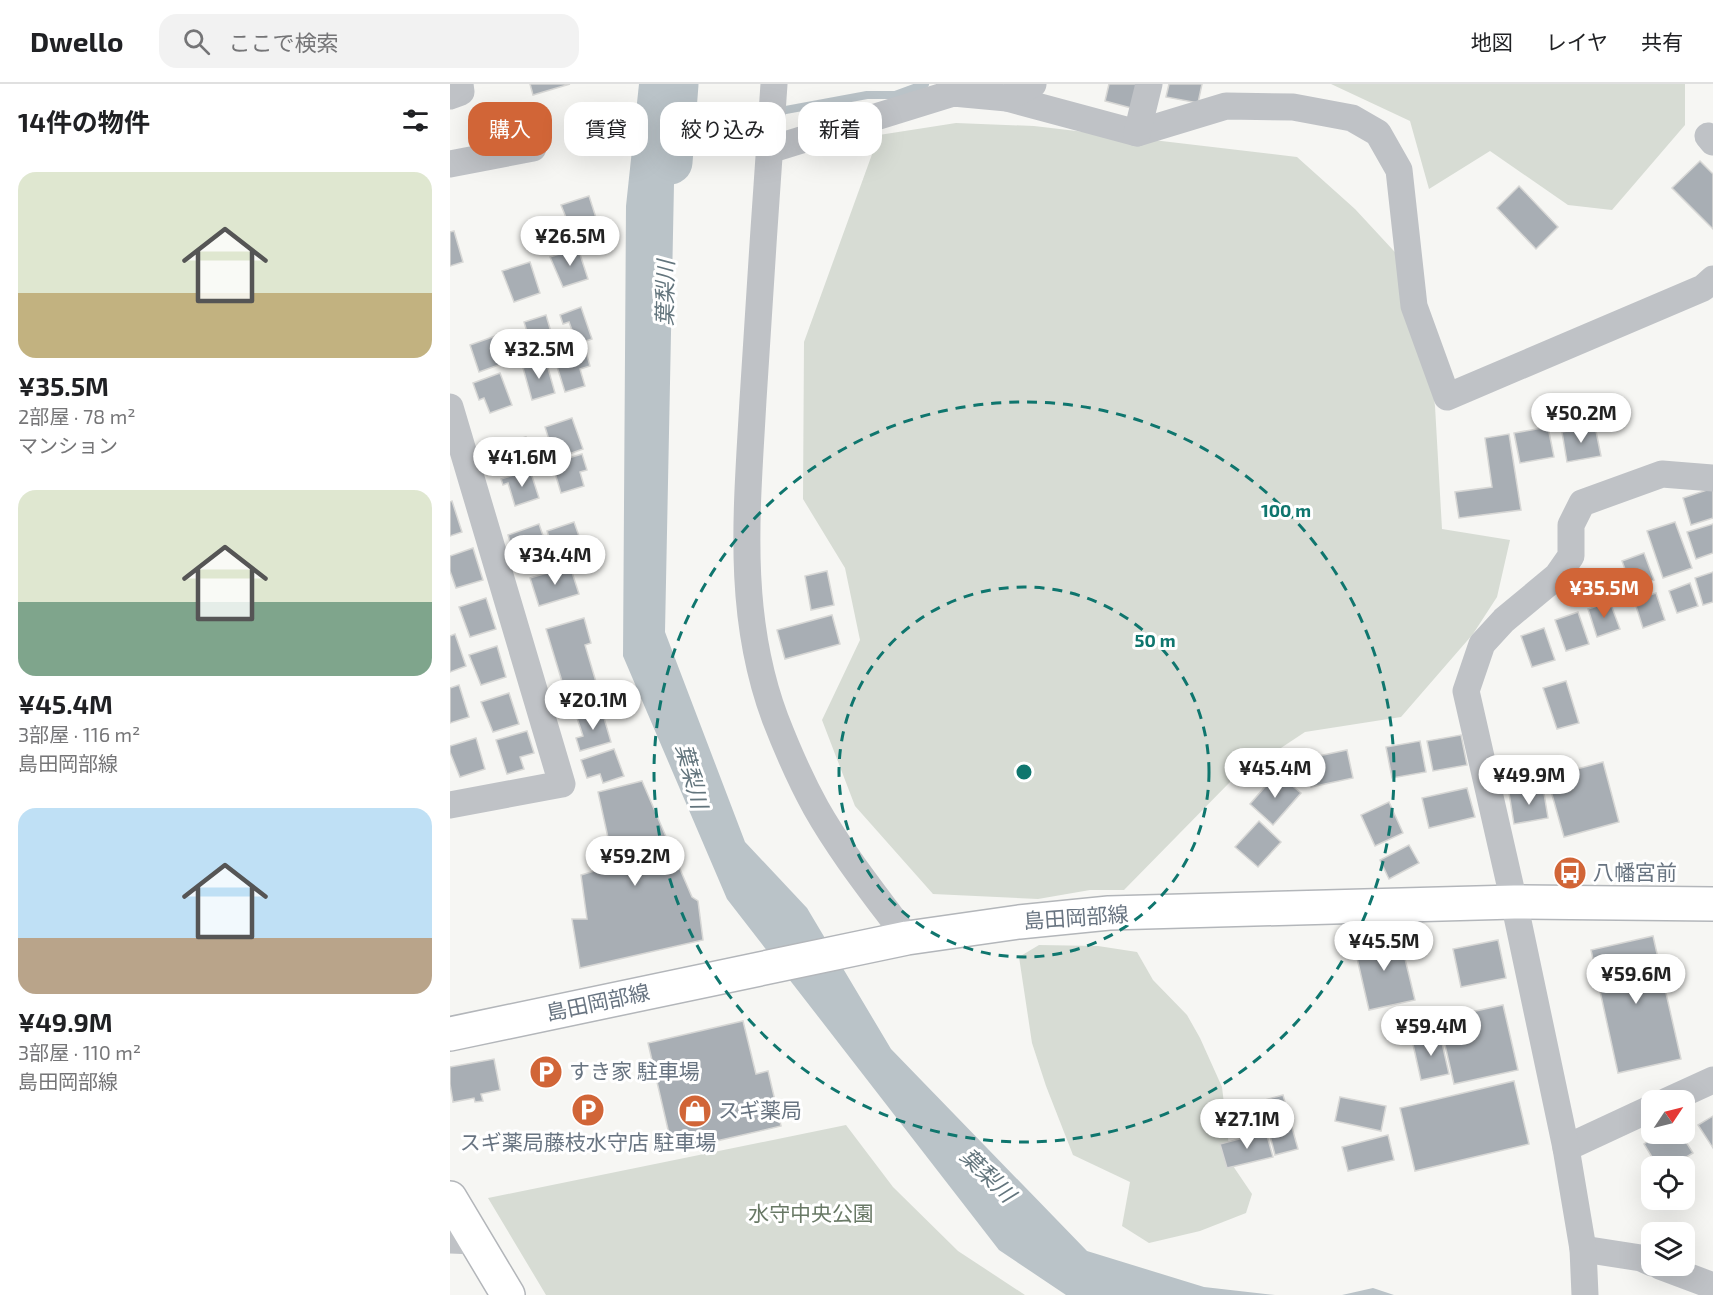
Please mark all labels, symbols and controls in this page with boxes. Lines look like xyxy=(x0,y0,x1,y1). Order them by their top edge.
search box xyxy=(159,14,579,68)
text: Dwello xyxy=(30,24,123,58)
icon: search xyxy=(180,25,213,58)
text: ここで検索 xyxy=(228,29,338,55)
text: 地図 xyxy=(1471,29,1513,54)
text: レイヤ xyxy=(1546,29,1608,54)
text: 共有 xyxy=(1641,29,1683,54)
chip: 購入 xyxy=(468,102,552,156)
chip: 賃貸 xyxy=(564,102,648,156)
chip: 絞り込み xyxy=(660,102,786,156)
chip: 新着 xyxy=(798,102,882,156)
icon: filters xyxy=(399,104,432,137)
text: 14件の物件 xyxy=(18,106,150,137)
icon: home xyxy=(171,211,279,319)
pin: ¥26.5M xyxy=(521,216,619,267)
text: ¥26.5M xyxy=(535,223,605,247)
water label: 葉梨川 xyxy=(650,258,678,326)
pin: ¥32.5M xyxy=(490,329,588,380)
text: ¥32.5M xyxy=(504,336,574,360)
text: ¥35.5M xyxy=(18,370,109,401)
pin: ¥50.2M xyxy=(1532,393,1630,444)
text: ¥50.2M xyxy=(1545,400,1617,424)
text: 2部屋 · 78 m² xyxy=(18,404,136,428)
text: マンション xyxy=(18,433,118,457)
pin: ¥41.6M xyxy=(473,437,571,488)
text: ¥41.6M xyxy=(487,444,557,468)
text: 100 m xyxy=(1261,499,1311,521)
icon: home xyxy=(171,529,279,637)
pin: ¥34.4M xyxy=(506,535,604,586)
text: ¥34.4M xyxy=(518,542,592,566)
pin: ¥35.5M xyxy=(1555,568,1653,619)
text: ¥35.5M xyxy=(1569,575,1639,599)
text: 50 m xyxy=(1134,629,1176,651)
pin: ¥20.1M xyxy=(544,680,642,731)
text: ¥20.1M xyxy=(559,687,627,711)
text: ¥45.4M xyxy=(18,688,113,719)
text: 3部屋 · 116 m² xyxy=(18,722,140,746)
water label: 葉梨川 xyxy=(672,740,715,813)
pin: ¥45.4M xyxy=(1226,748,1324,799)
text: 島田岡部線 xyxy=(18,751,118,775)
text: ¥45.4M xyxy=(1239,755,1311,779)
pin: ¥49.9M xyxy=(1480,755,1578,806)
centre of rings xyxy=(1014,762,1034,782)
text: ¥49.9M xyxy=(1493,762,1565,786)
pin: ¥59.2M xyxy=(586,836,684,887)
text: ¥59.2M xyxy=(600,843,670,867)
icon: home xyxy=(171,847,279,955)
bus stop icon: 八幡宮前 xyxy=(1552,855,1588,891)
place label: 八幡宮前 xyxy=(1593,859,1677,884)
street label: 島田岡部線 xyxy=(1023,900,1129,933)
pin: ¥45.5M xyxy=(1335,921,1433,972)
text: ¥45.5M xyxy=(1348,928,1420,952)
pin: ¥59.6M xyxy=(1587,954,1685,1005)
text: ¥59.6M xyxy=(1600,961,1672,985)
street label: 島田岡部線 xyxy=(544,978,652,1025)
text: ¥49.9M xyxy=(18,1006,113,1037)
pin: ¥59.4M xyxy=(1382,1006,1480,1057)
text: ¥59.4M xyxy=(1395,1013,1467,1037)
text: 3部屋 · 110 m² xyxy=(18,1040,141,1064)
parking icon: すき家 駐車場 xyxy=(528,1054,564,1090)
place label: すき家 駐車場 xyxy=(569,1058,700,1083)
text: 島田岡部線 xyxy=(18,1069,118,1093)
north arrow xyxy=(1641,1090,1695,1144)
map controls xyxy=(1641,1090,1695,1276)
parking icon: スギ薬局藤枝水守店 駐車場 xyxy=(570,1092,606,1128)
shop icon: スギ薬局 xyxy=(677,1093,713,1129)
place label: スギ薬局 xyxy=(718,1097,802,1122)
pin: ¥27.1M xyxy=(1198,1099,1296,1150)
text: ¥27.1M xyxy=(1214,1106,1280,1130)
place label: スギ薬局藤枝水守店 駐車場 xyxy=(460,1129,716,1154)
water label: 葉梨川 xyxy=(956,1142,1023,1208)
button: locate xyxy=(1641,1156,1695,1210)
park label: 水守中央公園 xyxy=(748,1200,874,1225)
button: layers xyxy=(1641,1222,1695,1276)

